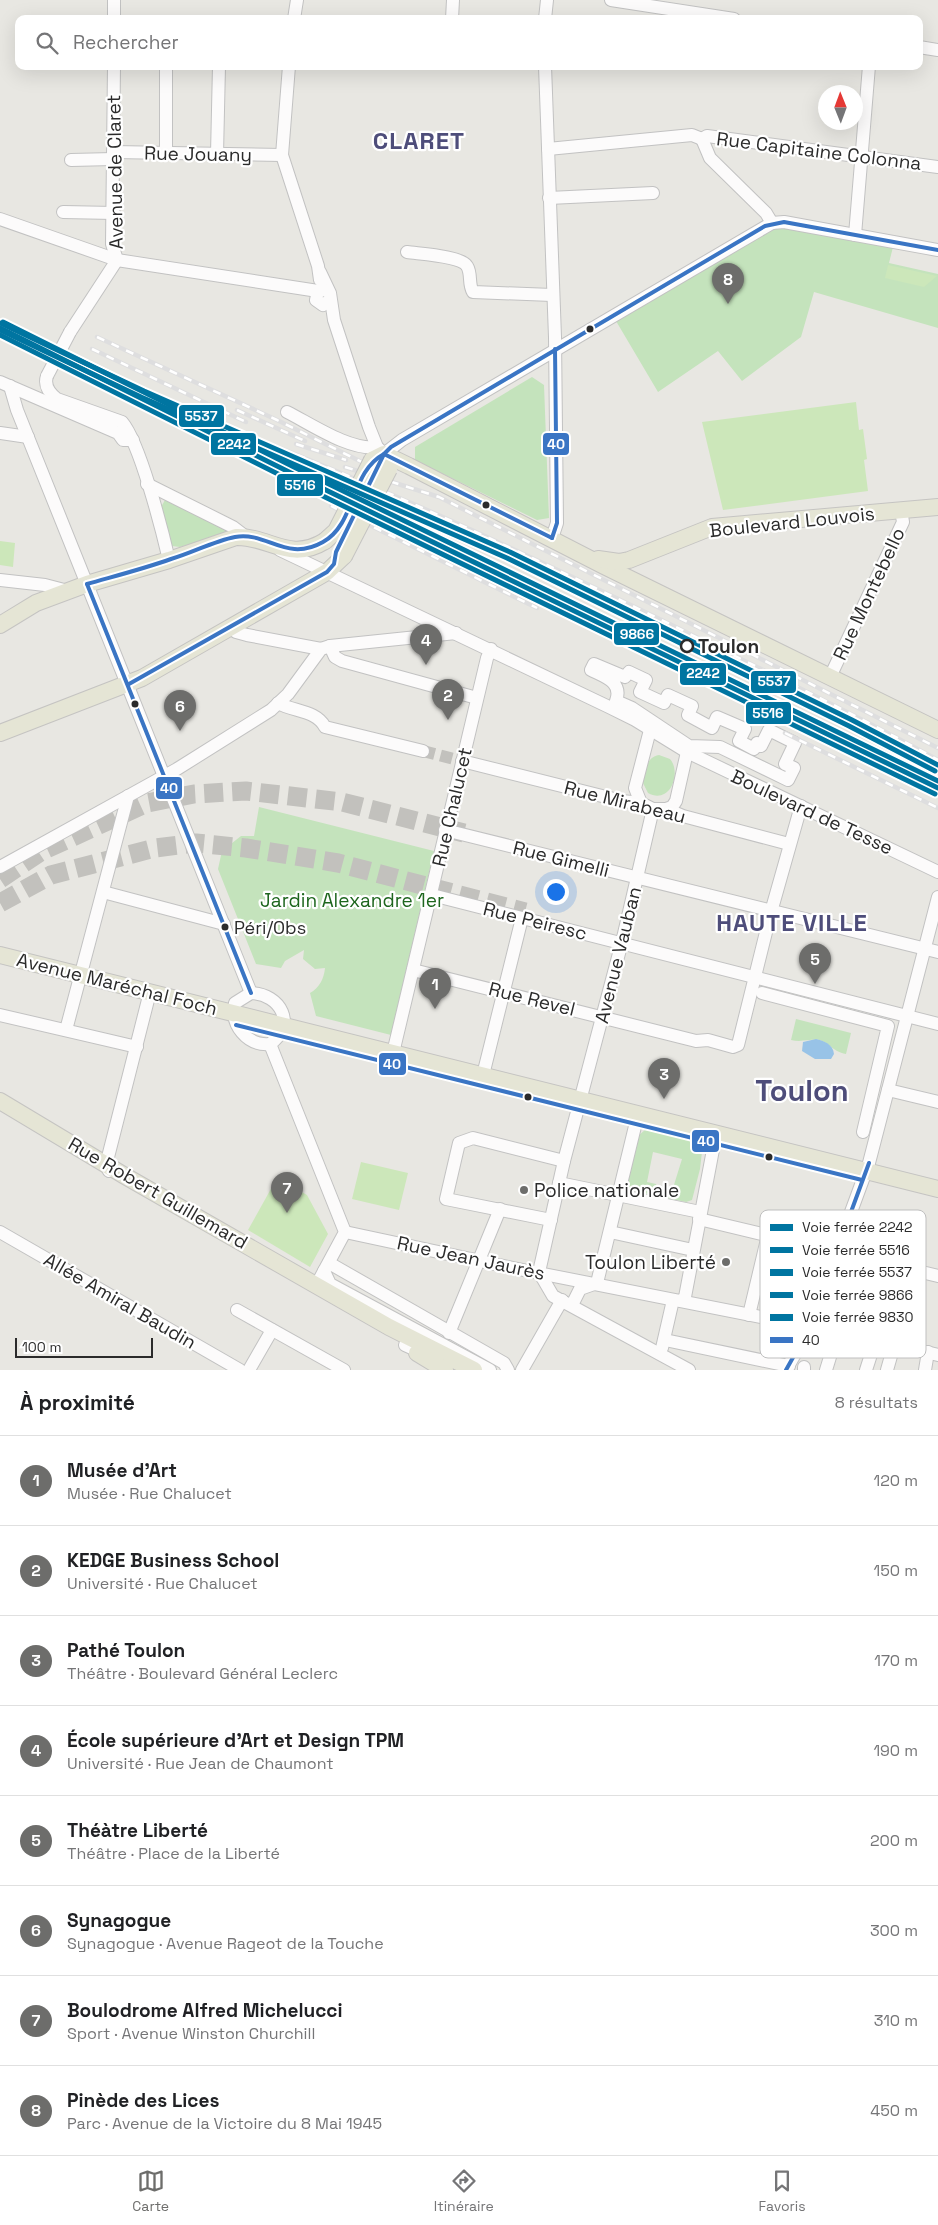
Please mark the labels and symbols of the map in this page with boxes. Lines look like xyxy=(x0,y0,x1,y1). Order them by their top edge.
north arrow xyxy=(818,85,863,130)
street label: Avenue de Claret xyxy=(101,95,129,249)
district label: CLARET xyxy=(373,125,465,156)
street label: Rue Capitaine Colonna xyxy=(715,126,923,176)
street label: Rue Jouany xyxy=(144,141,252,167)
pin: 8 xyxy=(712,263,744,304)
unlabelled marker xyxy=(585,324,595,334)
line badge: 5537 xyxy=(178,404,225,428)
text: 5537 xyxy=(184,407,218,425)
line badge: 2242 xyxy=(210,432,257,456)
line badge: 40 xyxy=(542,432,570,456)
text: 2242 xyxy=(217,435,251,453)
text: 40 xyxy=(547,435,565,453)
line badge: 5516 xyxy=(276,473,324,497)
text: 5516 xyxy=(284,476,316,494)
unlabelled marker xyxy=(481,500,491,510)
street label: Boulevard Louvois xyxy=(708,501,876,543)
street label: Rue Montebello xyxy=(827,524,911,664)
line badge: 9866 xyxy=(613,622,660,646)
pin: 4 xyxy=(410,624,442,665)
text: 9866 xyxy=(620,625,655,643)
place label: Toulon xyxy=(698,634,759,659)
marker: Toulon xyxy=(680,639,694,653)
line badge: 2242 xyxy=(679,662,727,686)
text: 2242 xyxy=(686,664,720,682)
line badge: 5537 xyxy=(750,670,797,694)
text: 5537 xyxy=(757,672,791,690)
pin: 2 xyxy=(432,679,464,720)
pin: 6 xyxy=(164,690,196,731)
unlabelled marker xyxy=(130,699,140,709)
line badge: 5516 xyxy=(745,701,792,725)
text: 5516 xyxy=(752,704,784,722)
street label: Rue Chalucet xyxy=(426,745,478,869)
street label: Boulevard de Tesse xyxy=(727,763,897,861)
street label: Rue Mirabeau xyxy=(562,775,688,829)
line badge: 40 xyxy=(155,776,183,800)
text: 40 xyxy=(160,779,178,797)
street label: Rue Gimelli xyxy=(510,835,612,883)
your location xyxy=(543,879,569,905)
street label: Avenue Vauban xyxy=(589,884,647,1026)
park label: Jardin Alexandre 1er xyxy=(260,888,444,913)
street label: Rue Peiresc xyxy=(480,896,590,946)
district label: HAUTE VILLE xyxy=(716,907,868,938)
place label: Péri/Obs xyxy=(234,916,306,939)
marker: Péri/Obs xyxy=(220,922,230,932)
pin: 5 xyxy=(799,943,831,984)
street label: Avenue Maréchal Foch xyxy=(14,947,220,1021)
pin: 1 xyxy=(419,968,451,1009)
street label: Rue Revel xyxy=(486,976,578,1022)
line badge: 40 xyxy=(378,1052,407,1076)
text: 40 xyxy=(383,1055,401,1073)
pin: 3 xyxy=(648,1058,680,1099)
district label: Toulon xyxy=(755,1072,849,1109)
unlabelled marker xyxy=(523,1092,533,1102)
line badge: 40 xyxy=(691,1129,720,1153)
street label: Rue Robert Guillemard xyxy=(64,1131,252,1255)
text: 40 xyxy=(697,1132,715,1150)
unlabelled marker xyxy=(764,1152,774,1162)
pin: 7 xyxy=(271,1172,303,1213)
place label: Police nationale xyxy=(534,1178,679,1203)
marker: Police nationale xyxy=(518,1184,530,1196)
legend xyxy=(760,1210,926,1358)
text: Voie ferrée 2242 xyxy=(802,1218,912,1236)
street label: Rue Jean Jaurès xyxy=(395,1230,547,1286)
text: Voie ferrée 5516 xyxy=(802,1241,910,1259)
street label: Allée Amiral Baudin xyxy=(39,1247,201,1355)
place label: Toulon Liberté xyxy=(585,1250,716,1275)
marker: Toulon Liberté xyxy=(720,1256,732,1268)
text: Voie ferrée 5537 xyxy=(802,1263,912,1281)
text: Voie ferrée 9866 xyxy=(802,1286,913,1304)
text: Voie ferrée 9830 xyxy=(802,1308,913,1326)
text: 40 xyxy=(802,1331,820,1349)
scale bar xyxy=(15,1335,152,1358)

